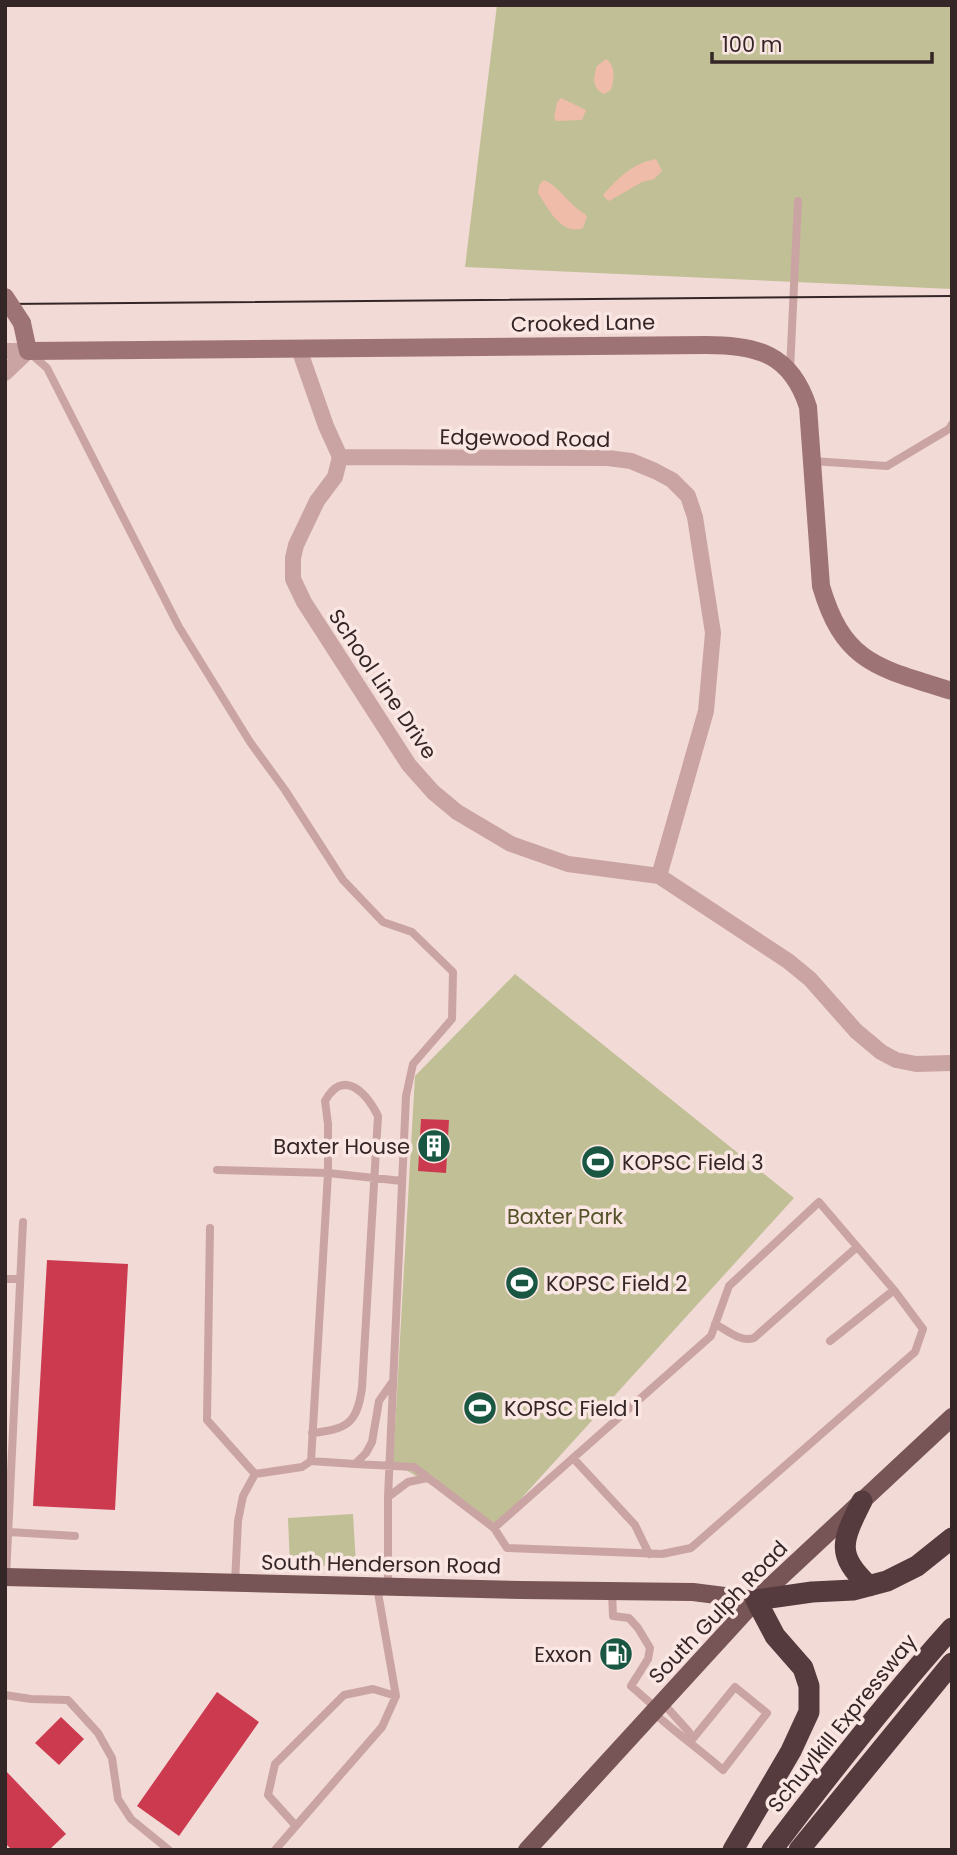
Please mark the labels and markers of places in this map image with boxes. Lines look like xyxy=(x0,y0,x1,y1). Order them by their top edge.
building icon: Baxter House xyxy=(415,1127,453,1165)
place label: Baxter House xyxy=(273,1132,410,1161)
sports icon: KOPSC Field 3 xyxy=(579,1143,617,1181)
place label: KOPSC Field 3 xyxy=(622,1148,764,1177)
sports icon: KOPSC Field 2 xyxy=(503,1264,541,1302)
place label: KOPSC Field 2 xyxy=(546,1269,687,1298)
sports icon: KOPSC Field 1 xyxy=(461,1389,499,1427)
place label: KOPSC Field 1 xyxy=(504,1394,640,1423)
fuel station icon: Exxon xyxy=(597,1635,635,1673)
place label: Exxon xyxy=(534,1640,592,1669)

